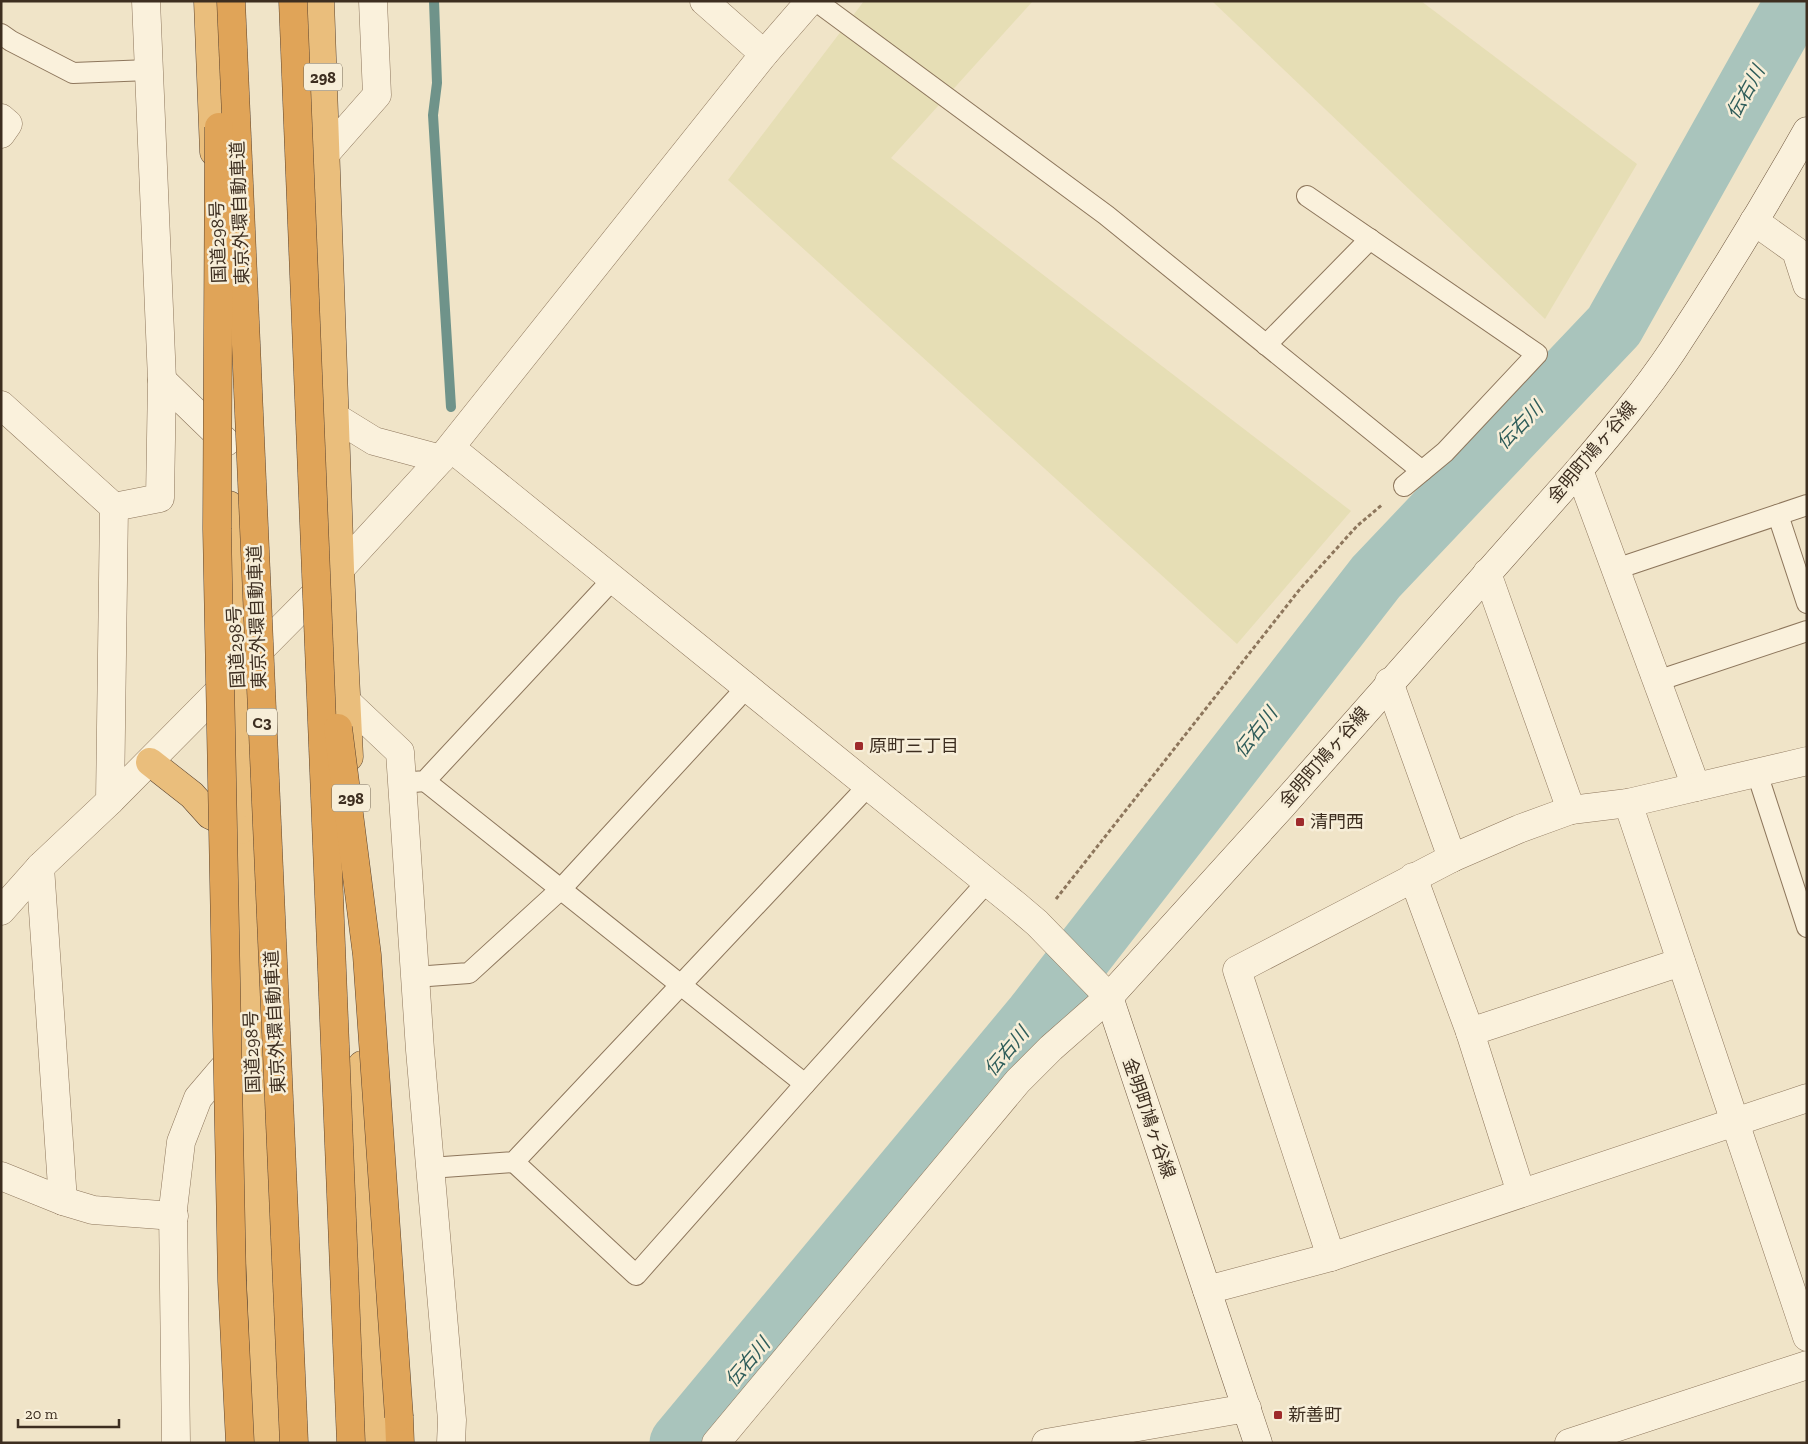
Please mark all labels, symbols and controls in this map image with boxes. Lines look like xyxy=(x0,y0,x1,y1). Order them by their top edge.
water label: 伝右川 xyxy=(1722,60,1770,123)
road number: 298 xyxy=(304,64,342,90)
street label: 東京外環自動車道 xyxy=(226,141,254,285)
street label: 国道298号 xyxy=(206,200,230,284)
water label: 伝右川 xyxy=(1491,395,1549,454)
street label: 金明町鳩ヶ谷線 xyxy=(1543,397,1641,507)
street label: 東京外環自動車道 xyxy=(243,545,271,689)
street label: 国道298号 xyxy=(223,605,249,689)
water label: 伝右川 xyxy=(1229,701,1283,762)
street label: 金明町鳩ヶ谷線 xyxy=(1274,702,1374,812)
road number: C3 xyxy=(247,709,277,736)
place label: 原町三丁目 xyxy=(869,735,959,757)
marker: 原町三丁目 xyxy=(853,740,865,752)
road number: 298 xyxy=(332,784,370,811)
place label: 清門西 xyxy=(1310,811,1364,833)
marker: 清門西 xyxy=(1294,816,1306,828)
street label: 東京外環自動車道 xyxy=(260,950,290,1094)
street label: 国道298号 xyxy=(240,1010,264,1094)
water label: 伝右川 xyxy=(979,1021,1035,1081)
street label: 金明町鳩ヶ谷線 xyxy=(1118,1055,1180,1181)
water label: 伝右川 xyxy=(720,1332,776,1392)
scale bar xyxy=(18,1396,119,1428)
place label: 新善町 xyxy=(1288,1404,1342,1426)
text: 20 m xyxy=(25,1405,58,1423)
marker: 新善町 xyxy=(1272,1409,1284,1421)

